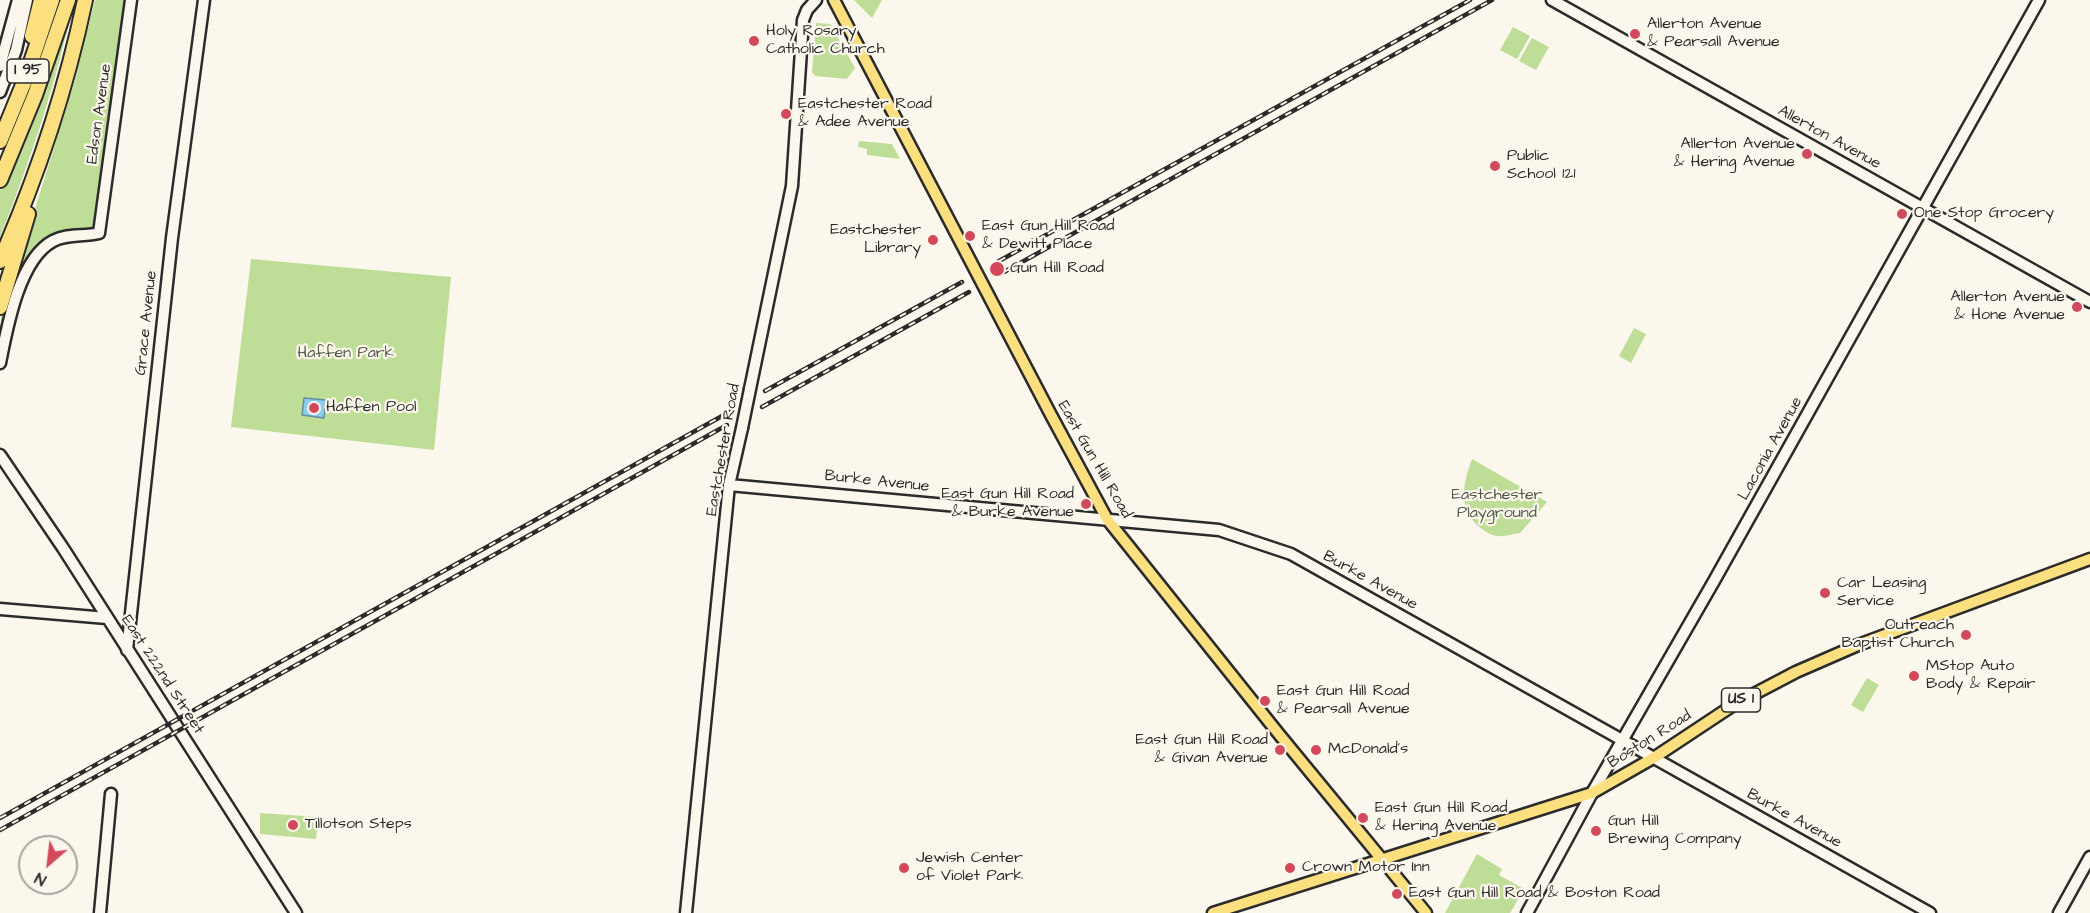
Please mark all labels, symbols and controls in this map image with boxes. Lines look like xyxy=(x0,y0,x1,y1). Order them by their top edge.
place label: Allerton Avenue & Pearsall Avenue xyxy=(1647,15,1780,53)
place label: Holy Rosary Catholic Church xyxy=(766,22,885,60)
marker: Allerton Avenue & Pearsall Avenue xyxy=(1628,27,1642,41)
marker: Holy Rosary Catholic Church xyxy=(747,34,761,48)
road number: I 95 xyxy=(7,59,49,83)
street label: Edson Avenue xyxy=(83,63,117,165)
place label: Eastchester Road & Adee Avenue xyxy=(798,95,932,133)
street label: Allerton Avenue xyxy=(1774,102,1884,174)
marker: Eastchester Road & Adee Avenue xyxy=(779,107,793,121)
place label: Allerton Avenue & Hering Avenue xyxy=(1674,135,1795,173)
place label: Public School 121 xyxy=(1507,147,1576,185)
marker: Allerton Avenue & Hering Avenue xyxy=(1800,147,1814,161)
marker: Public School 121 xyxy=(1488,159,1502,173)
place label: One Stop Grocery xyxy=(1914,204,2054,224)
marker: One Stop Grocery xyxy=(1895,207,1909,221)
place label: East Gun Hill Road & Dewitt Place xyxy=(982,217,1114,255)
place label: Eastchester Library xyxy=(830,221,921,259)
marker: East Gun Hill Road & Dewitt Place xyxy=(963,229,977,243)
marker: Eastchester Library xyxy=(926,233,940,247)
place label: Gun Hill Road xyxy=(1010,259,1104,279)
marker: Gun Hill Road xyxy=(988,260,1006,278)
street label: Grace Avenue xyxy=(132,270,162,376)
place label: Allerton Avenue & Hone Avenue xyxy=(1950,288,2065,326)
marker: Allerton Avenue & Hone Avenue xyxy=(2070,300,2084,314)
park label: Haffen Park xyxy=(298,344,394,364)
street label: Eastchester Road xyxy=(703,382,745,518)
street label: Laconia Avenue xyxy=(1735,394,1807,504)
place label: Haffen Pool xyxy=(326,398,417,418)
street label: East Gun Hill Road xyxy=(1053,398,1135,522)
marker: Haffen Pool xyxy=(307,401,321,415)
street label: Burke Avenue xyxy=(824,467,930,497)
place label: East Gun Hill Road & Burke Avenue xyxy=(942,485,1074,523)
park label: Eastchester Playground xyxy=(1452,486,1542,524)
marker: East Gun Hill Road & Burke Avenue xyxy=(1079,497,1093,511)
street label: Burke Avenue xyxy=(1319,547,1421,615)
place label: Car Leasing Service xyxy=(1837,574,1926,612)
marker: Car Leasing Service xyxy=(1818,586,1832,600)
street label: East 222nd Street xyxy=(116,612,208,738)
place label: Outreach Baptist Church xyxy=(1842,616,1954,654)
marker: Outreach Baptist Church xyxy=(1959,628,1973,642)
place label: MStop Auto Body & Repair xyxy=(1926,657,2035,695)
marker: MStop Auto Body & Repair xyxy=(1907,669,1921,683)
place label: East Gun Hill Road & Pearsall Avenue xyxy=(1277,682,1410,720)
road number: US 1 xyxy=(1722,688,1760,712)
marker: East Gun Hill Road & Pearsall Avenue xyxy=(1258,694,1272,708)
street label: Boston Road xyxy=(1605,707,1695,773)
place label: East Gun Hill Road & Givan Avenue xyxy=(1136,731,1268,769)
place label: McDonald's xyxy=(1328,740,1408,760)
marker: East Gun Hill Road & Givan Avenue xyxy=(1273,743,1287,757)
marker: McDonald's xyxy=(1309,743,1323,757)
street label: Burke Avenue xyxy=(1743,785,1845,853)
place label: East Gun Hill Road & Hering Avenue xyxy=(1375,799,1507,837)
marker: East Gun Hill Road & Hering Avenue xyxy=(1356,811,1370,825)
place label: Gun Hill Brewing Company xyxy=(1608,812,1741,850)
place label: Tillotson Steps xyxy=(305,815,412,835)
marker: Tillotson Steps xyxy=(286,818,300,832)
marker: Gun Hill Brewing Company xyxy=(1589,824,1603,838)
north arrow xyxy=(18,835,78,895)
place label: Jewish Center of Violet Park xyxy=(916,849,1023,887)
place label: Crown Motor Inn xyxy=(1302,858,1430,878)
marker: Jewish Center of Violet Park xyxy=(897,861,911,875)
marker: Crown Motor Inn xyxy=(1283,861,1297,875)
text: N xyxy=(31,867,50,891)
place label: East Gun Hill Road & Boston Road xyxy=(1409,884,1660,904)
marker: East Gun Hill Road & Boston Road xyxy=(1390,887,1404,901)

